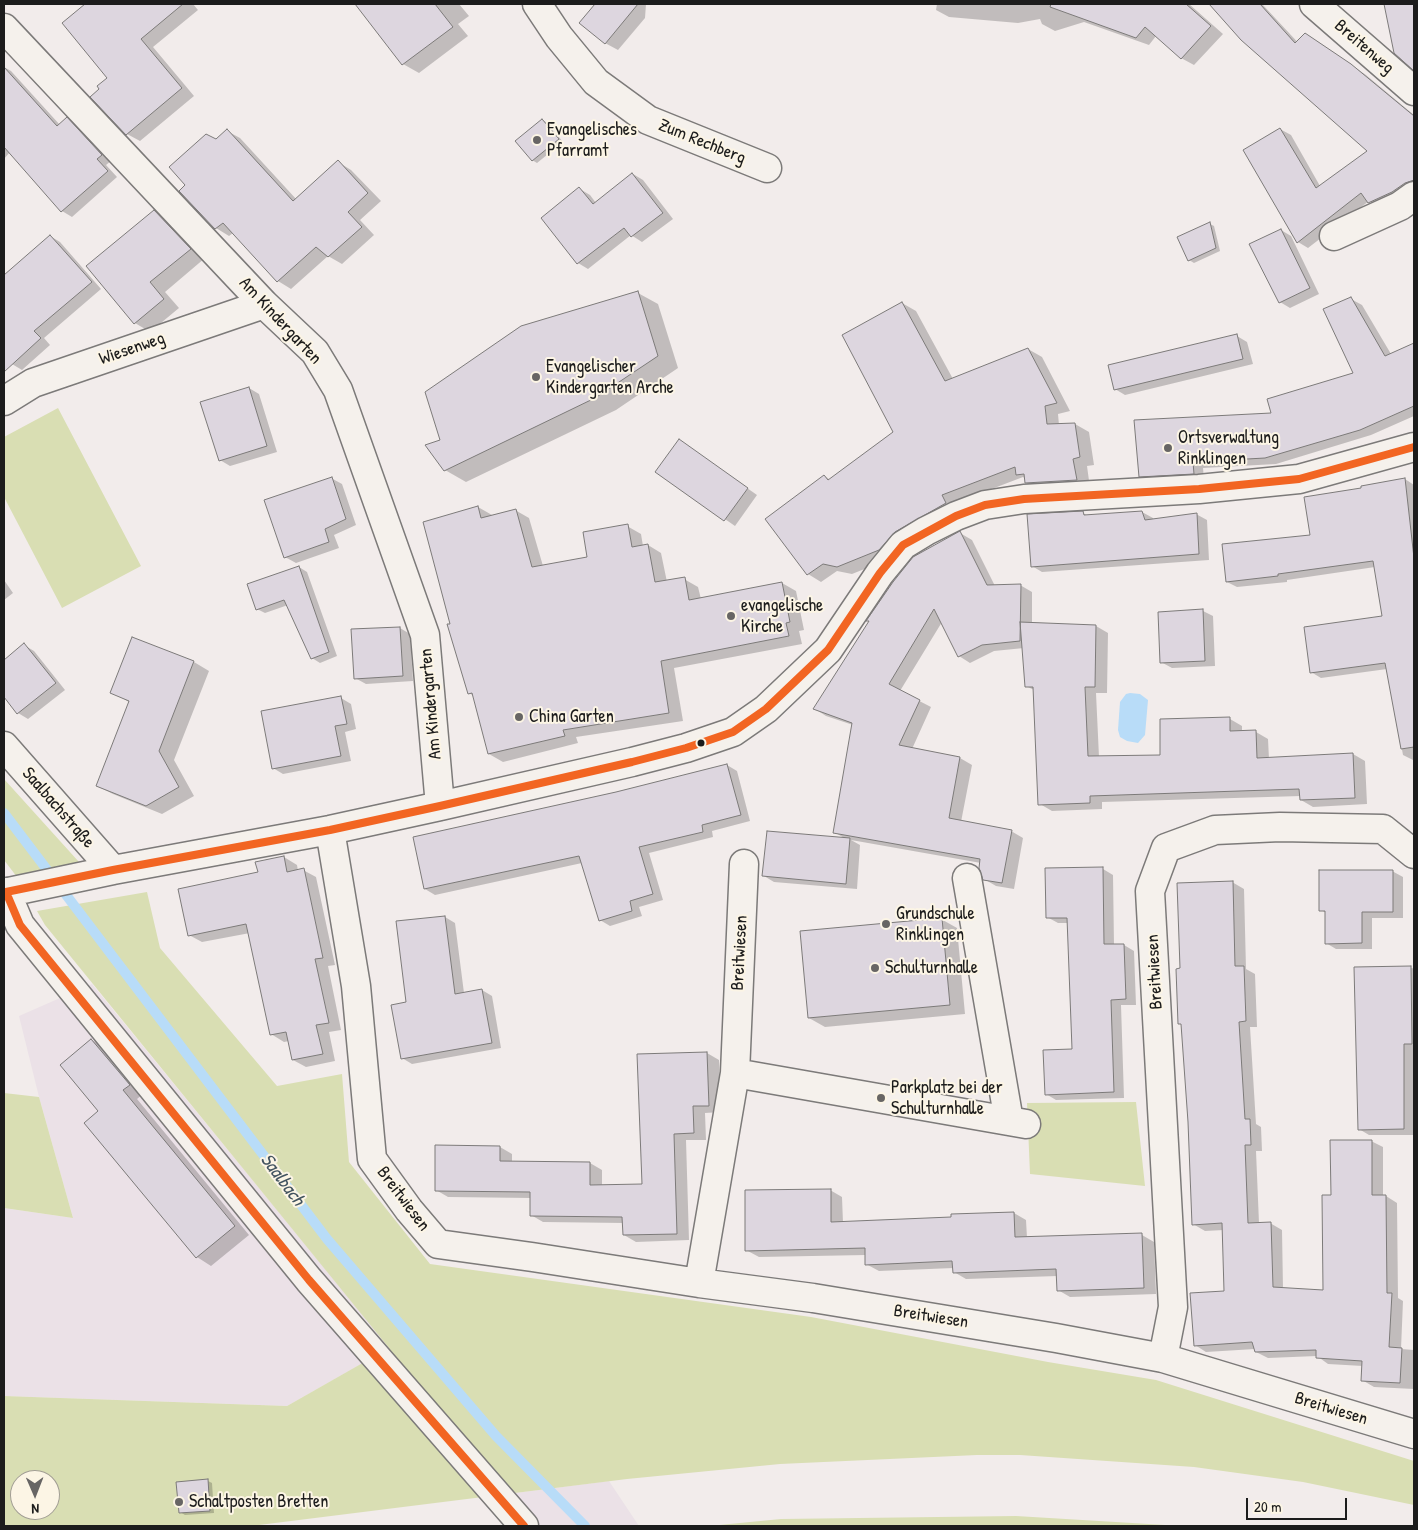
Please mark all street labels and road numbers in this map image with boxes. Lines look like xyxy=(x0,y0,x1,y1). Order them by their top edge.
street label: Breitenweg xyxy=(1330,15,1398,79)
street label: Zum Rechberg xyxy=(655,115,749,169)
street label: Am Kindergarten xyxy=(234,273,326,369)
street label: Wiesenweg xyxy=(96,328,168,370)
street label: Am Kindergarten xyxy=(415,648,447,760)
street label: Saalbachstraße xyxy=(17,763,99,853)
street label: Breitwiesen xyxy=(727,915,753,991)
street label: Breitwiesen xyxy=(1142,934,1168,1010)
street label: Breitwiesen xyxy=(372,1162,434,1236)
street label: Breitwiesen xyxy=(892,1300,970,1334)
street label: Breitwiesen xyxy=(1292,1388,1370,1430)

